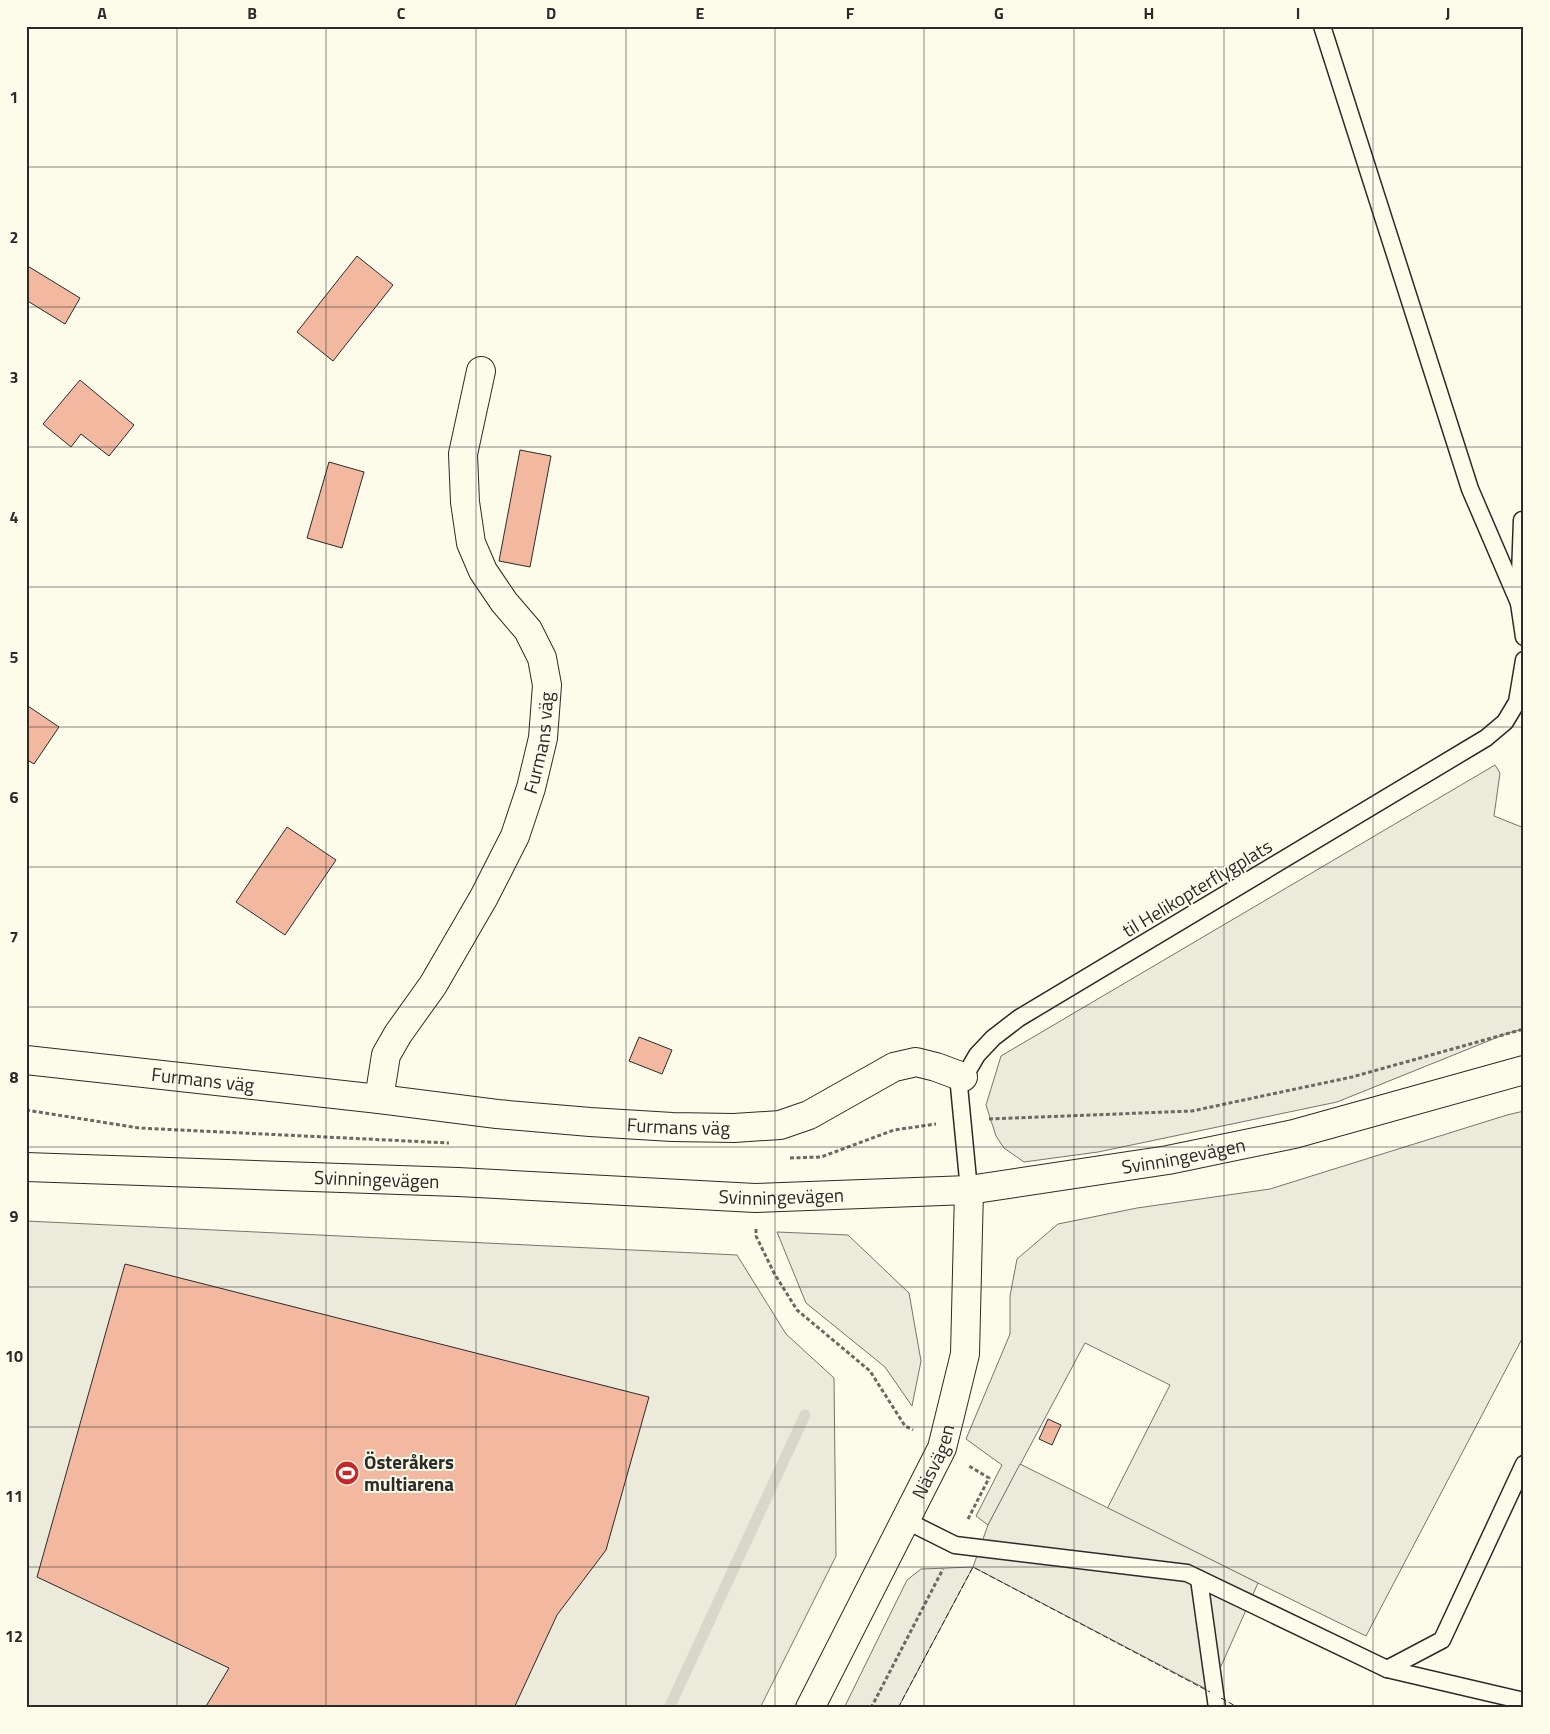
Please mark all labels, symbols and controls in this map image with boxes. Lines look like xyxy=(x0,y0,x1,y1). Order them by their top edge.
text: A xyxy=(97,1,107,25)
text: B xyxy=(247,1,257,25)
text: C xyxy=(397,1,406,25)
text: D xyxy=(546,1,556,25)
text: E xyxy=(696,1,705,25)
text: F xyxy=(846,1,855,25)
text: G xyxy=(994,1,1004,25)
text: H xyxy=(1144,1,1154,25)
text: I xyxy=(1296,1,1300,25)
text: J xyxy=(1446,1,1450,25)
text: 1 xyxy=(10,85,18,109)
text: 2 xyxy=(10,225,18,249)
text: 3 xyxy=(10,365,18,389)
text: 4 xyxy=(10,505,19,529)
text: 5 xyxy=(10,645,19,669)
street label: Furmans väg xyxy=(515,690,560,797)
text: 6 xyxy=(10,785,19,809)
street label: til Helikopterflygplats xyxy=(1116,831,1278,944)
text: 7 xyxy=(10,925,18,949)
street label: Furmans väg xyxy=(150,1059,256,1099)
text: 8 xyxy=(10,1065,19,1089)
street label: Furmans väg xyxy=(626,1109,731,1142)
street label: Svinningevägen xyxy=(1119,1129,1248,1181)
street label: Svinningevägen xyxy=(314,1162,440,1195)
street label: Svinningevägen xyxy=(718,1180,845,1212)
text: 9 xyxy=(10,1204,19,1228)
text: 10 xyxy=(5,1344,23,1368)
street label: Näsvägen xyxy=(904,1421,961,1504)
place label: Österåkers multiarena xyxy=(364,1447,454,1498)
sports icon: Österåkers multiarena xyxy=(334,1460,360,1486)
text: 11 xyxy=(5,1484,23,1508)
text: 12 xyxy=(5,1624,23,1648)

